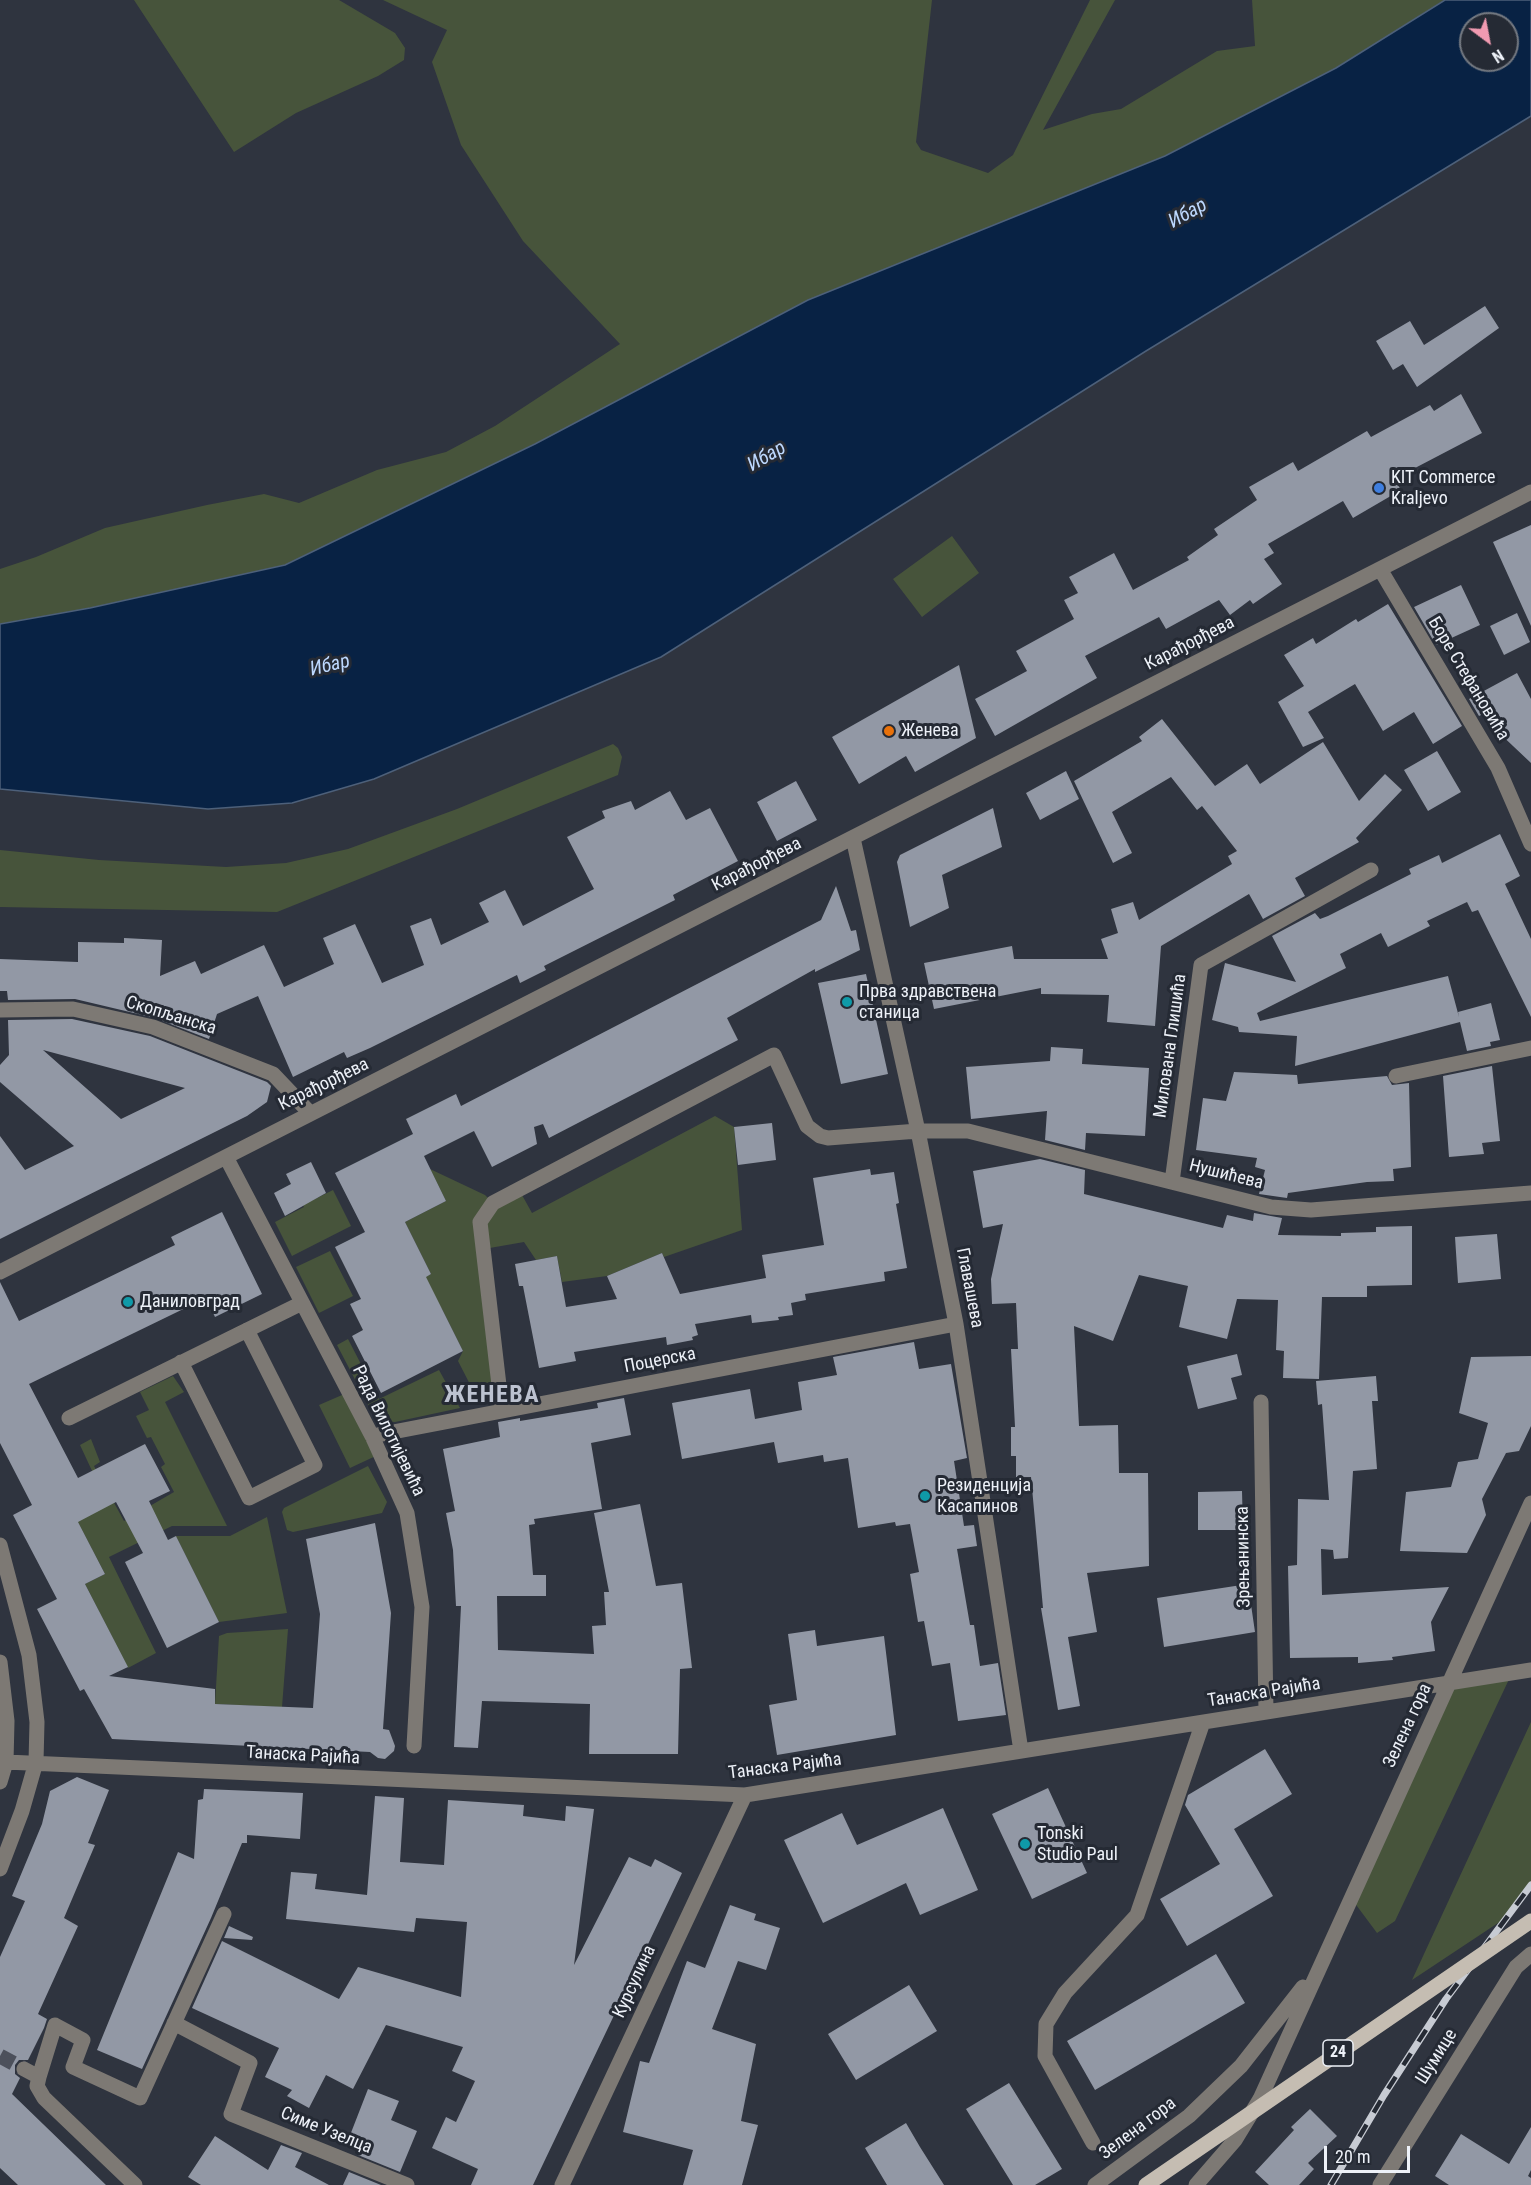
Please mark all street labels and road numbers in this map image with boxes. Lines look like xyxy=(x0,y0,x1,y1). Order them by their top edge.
street label: Карађорђева xyxy=(1142,612,1238,676)
street label: Боре Стефановића xyxy=(1423,613,1513,745)
street label: Карађорђева xyxy=(709,833,805,897)
street label: Милована Глишића xyxy=(1150,973,1192,1119)
street label: Скопљанска xyxy=(123,992,219,1040)
street label: Карађорђева xyxy=(275,1054,373,1116)
street label: Нушићева xyxy=(1187,1155,1265,1195)
street label: Главашева xyxy=(951,1246,987,1330)
street label: Поцерска xyxy=(622,1343,698,1379)
street label: Рада Вилотијевића xyxy=(347,1362,429,1500)
street label: Зрењанинска xyxy=(1232,1506,1256,1608)
street label: Танаска Рајића xyxy=(1206,1673,1322,1713)
street label: Зелена гора xyxy=(1379,1681,1437,1771)
street label: Танаска Рајића xyxy=(246,1742,360,1770)
street label: Танаска Рајића xyxy=(727,1749,843,1785)
street label: Курсулина xyxy=(609,1942,661,2022)
street label: Шумице xyxy=(1412,2025,1462,2089)
road number: 24 xyxy=(1323,2040,1353,2066)
street label: Зелена гора xyxy=(1095,2093,1181,2165)
street label: Симе Узелца xyxy=(277,2103,375,2159)

